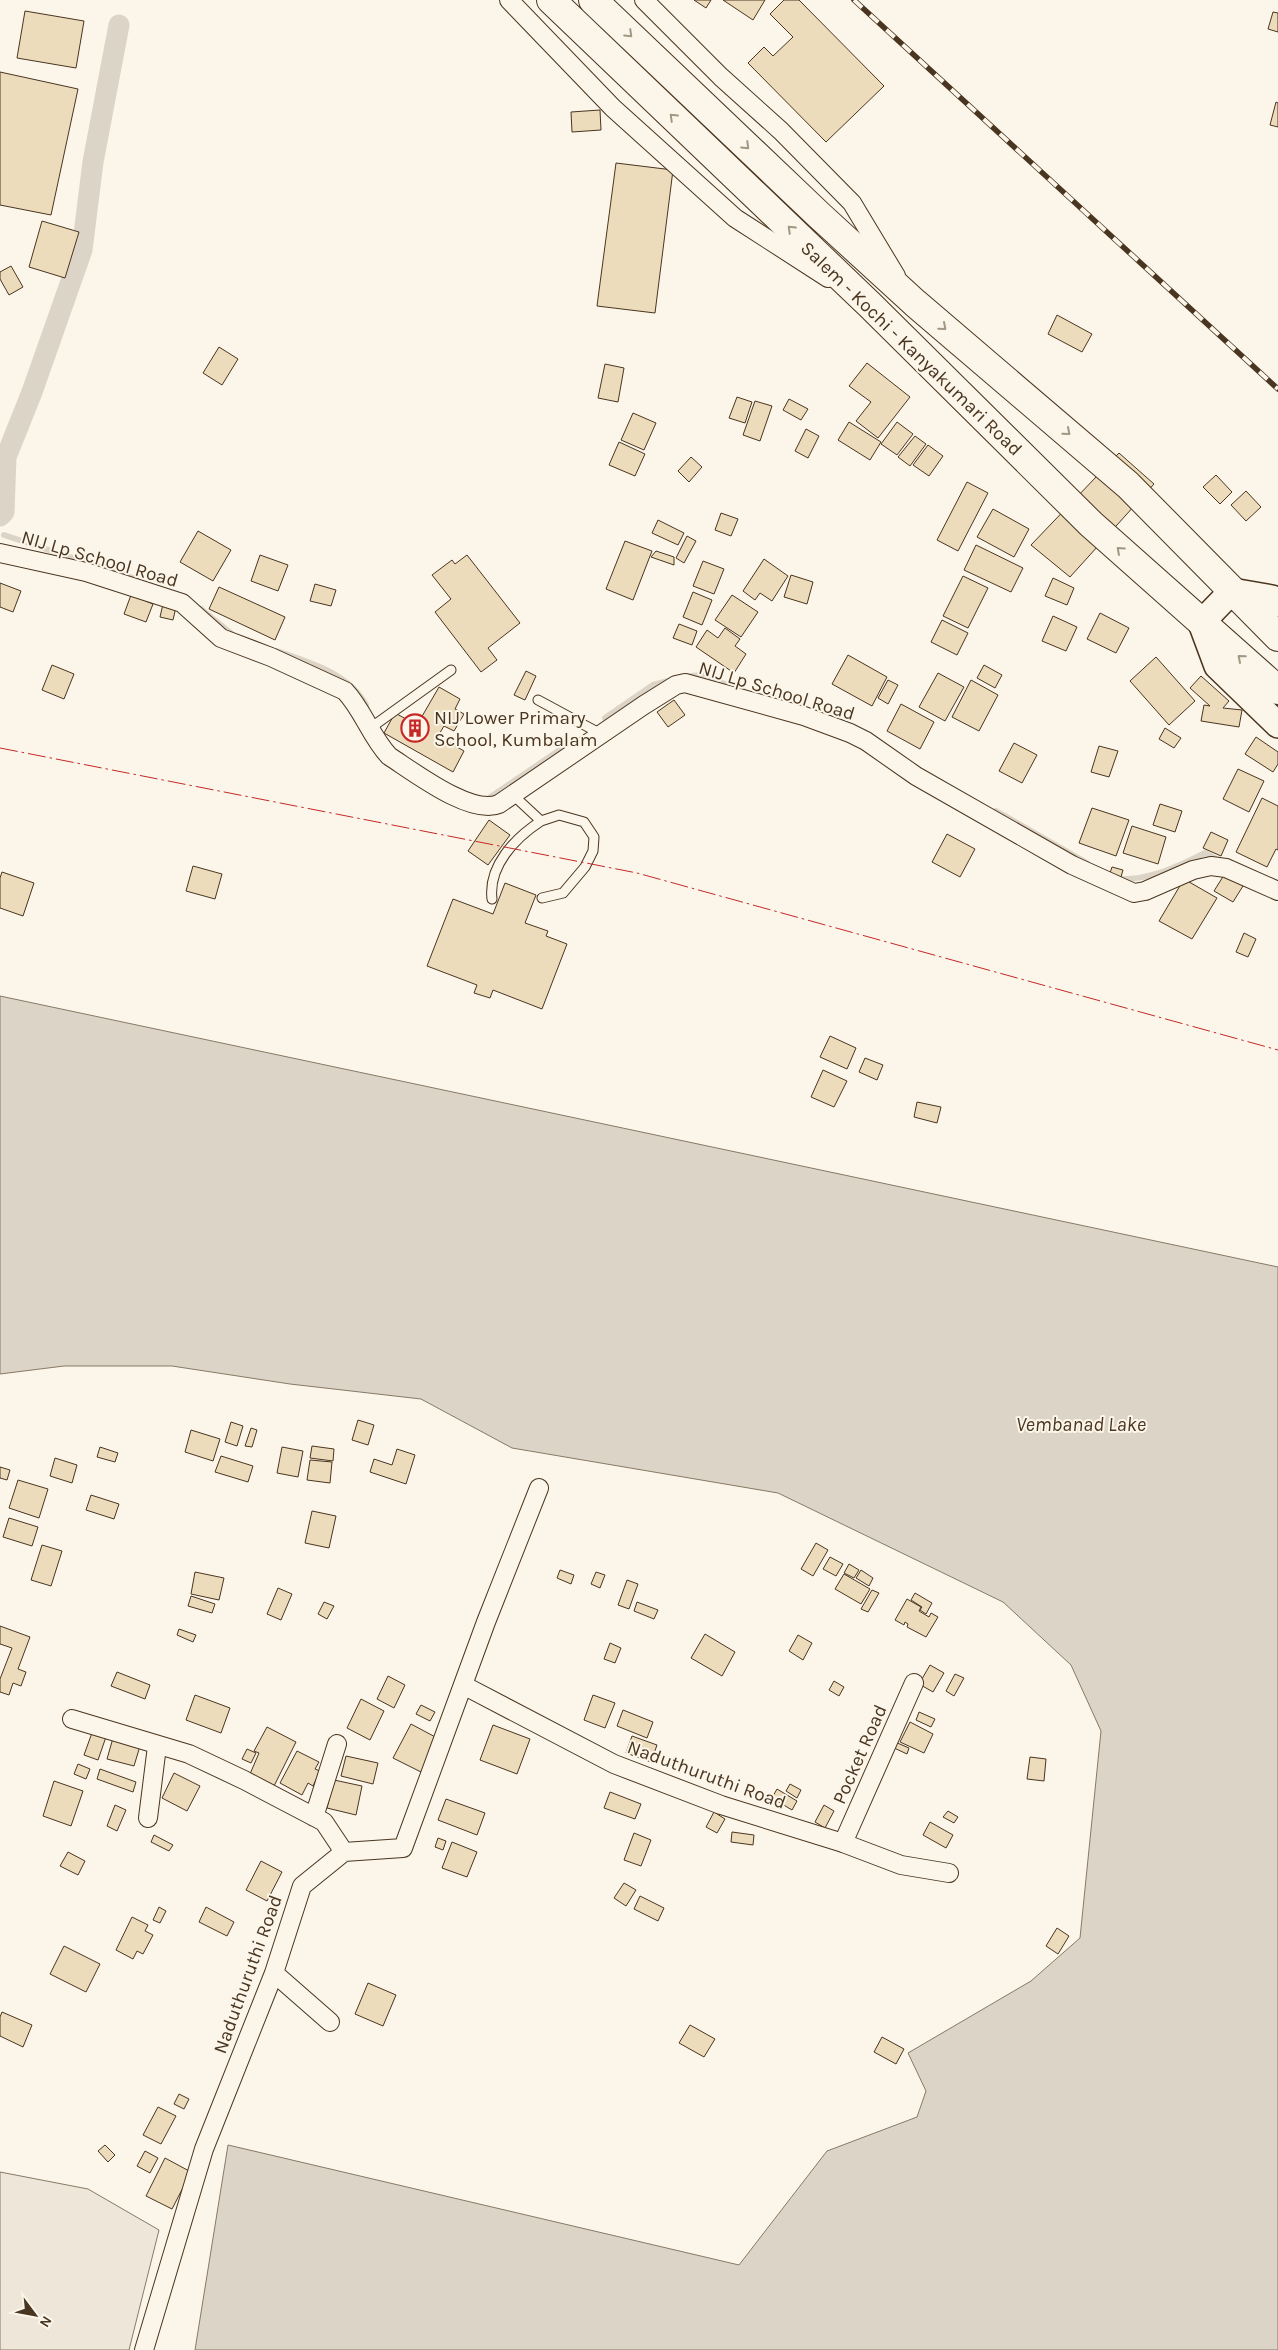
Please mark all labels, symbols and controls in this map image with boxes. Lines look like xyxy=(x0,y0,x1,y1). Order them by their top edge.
one-way arrow xyxy=(623,28,632,37)
one-way arrow xyxy=(670,113,679,122)
one-way arrow xyxy=(741,140,750,149)
one-way arrow xyxy=(788,226,797,235)
street label: Salem - Kochi - Kanyakumari Road xyxy=(796,237,1026,460)
one-way arrow xyxy=(938,321,947,330)
one-way arrow xyxy=(1061,427,1070,436)
street label: NIJ Lp School Road xyxy=(19,526,181,592)
one-way arrow xyxy=(1117,547,1126,556)
one-way arrow xyxy=(1238,655,1247,664)
street label: NIJ Lp School Road xyxy=(696,657,857,725)
place label: NIJ Lower Primary School, Kumbalam xyxy=(434,707,597,751)
building icon: NIJ Lower Primary School, Kumbalam xyxy=(400,713,430,743)
water label: Vembanad Lake xyxy=(1016,1413,1146,1436)
street label: Pocket Road xyxy=(828,1701,892,1808)
street label: Naduthuruthi Road xyxy=(624,1736,789,1814)
street label: Naduthuruthi Road xyxy=(209,1892,287,2057)
north arrow xyxy=(10,2290,60,2340)
text: N xyxy=(36,2313,55,2330)

